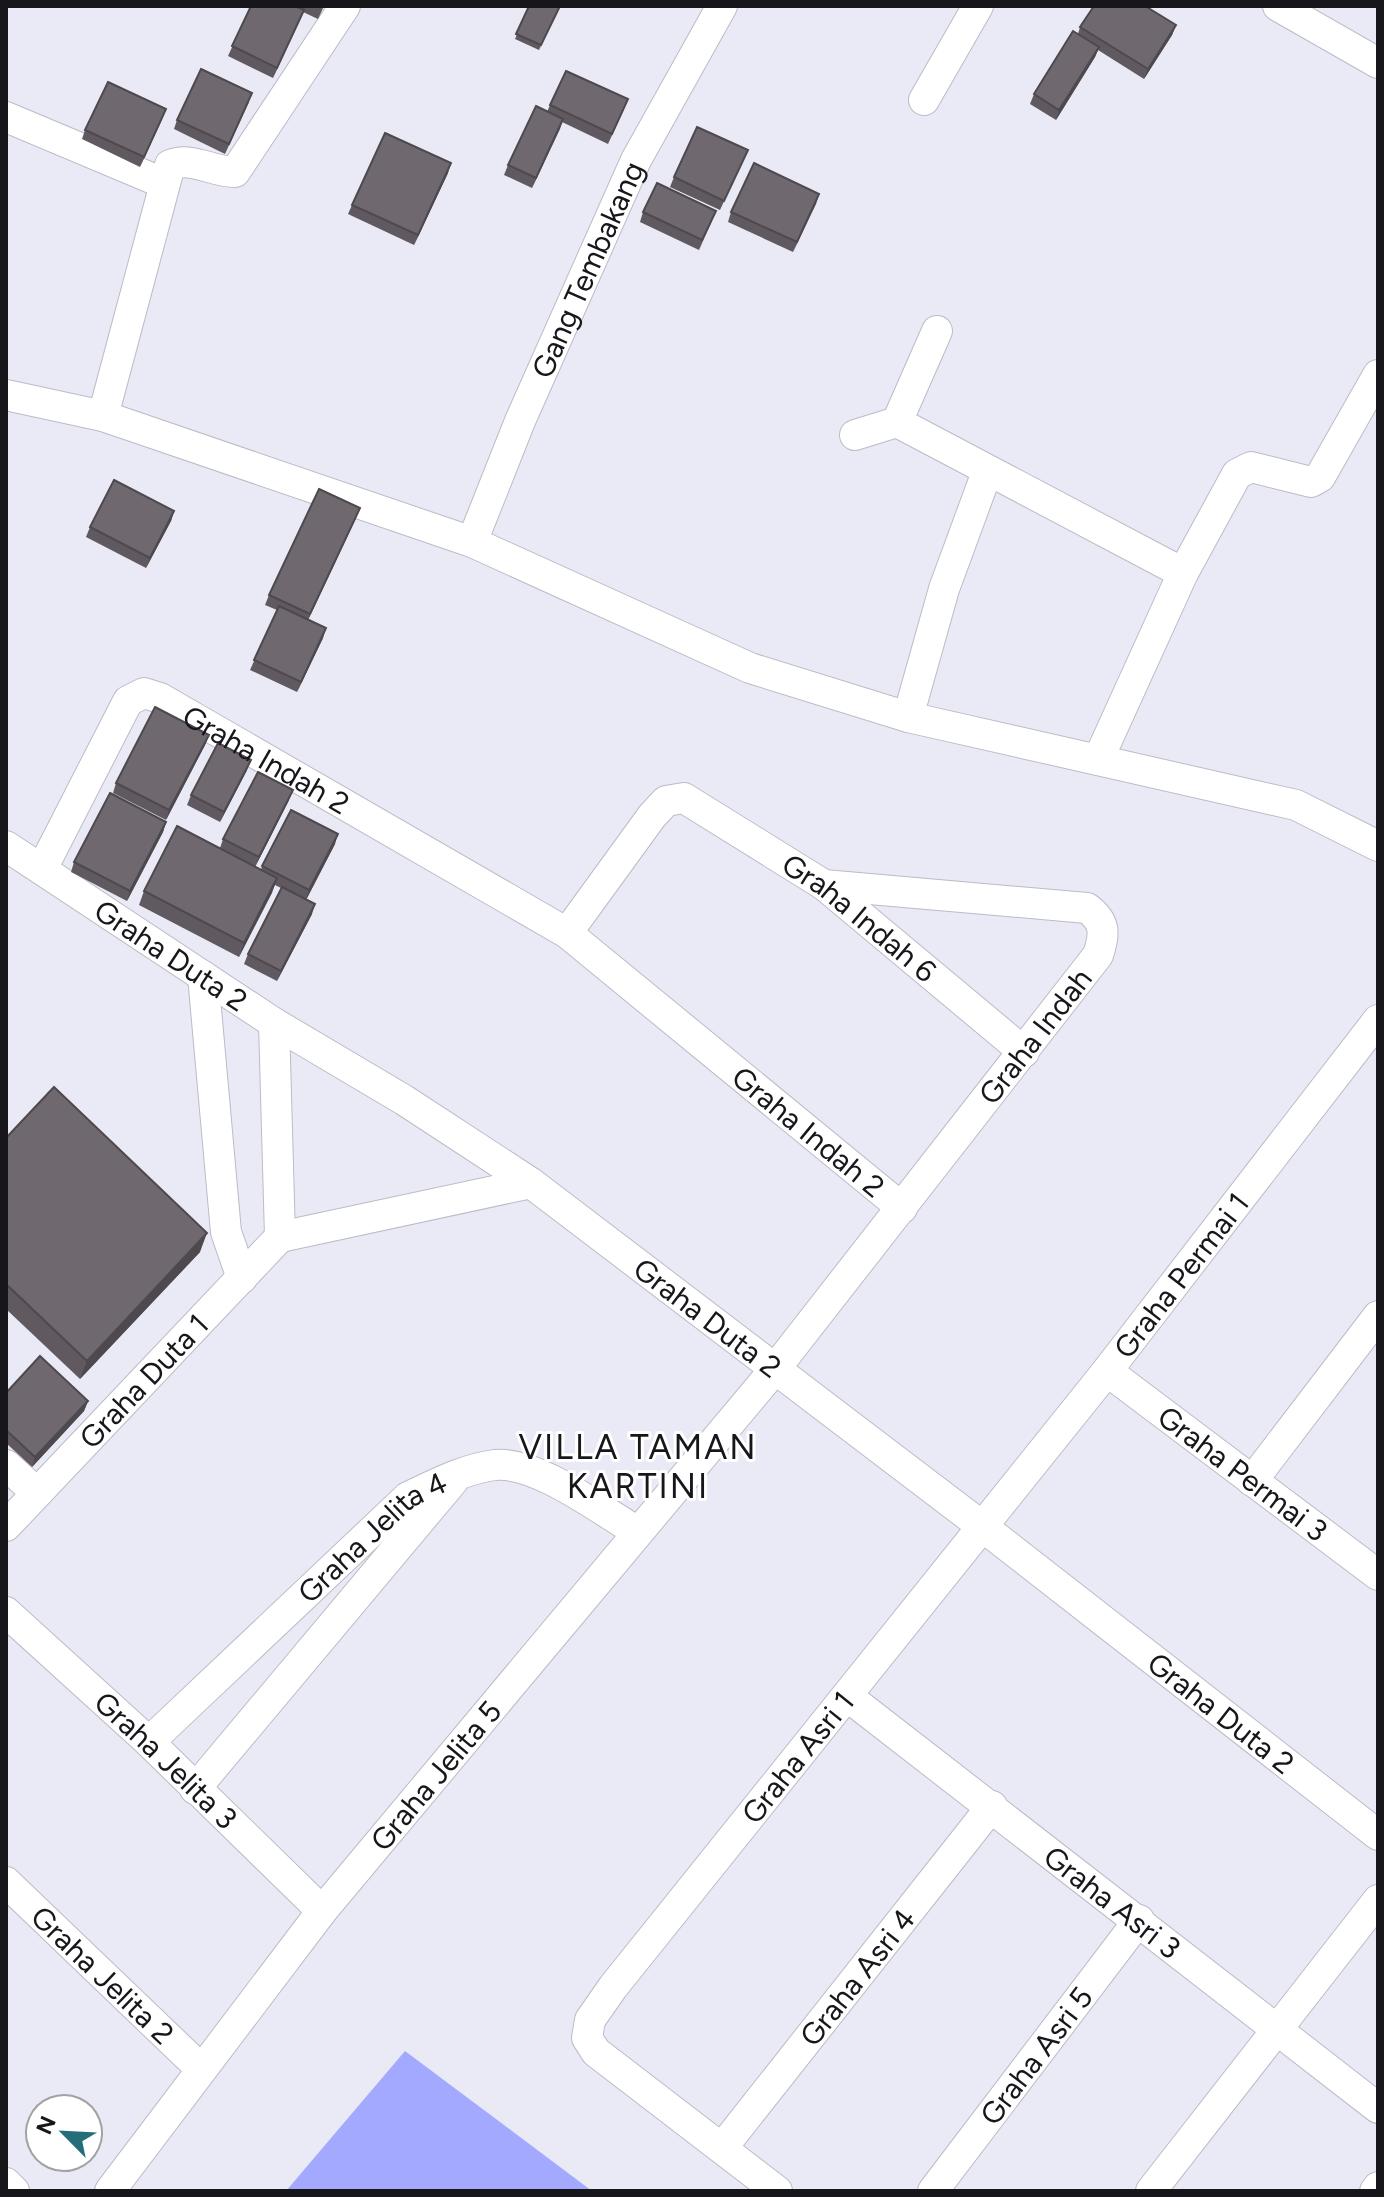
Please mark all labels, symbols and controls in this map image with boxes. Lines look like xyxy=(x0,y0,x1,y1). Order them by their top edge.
street label: Gang Tembakang xyxy=(523,155,652,384)
street label: Graha Indah 2 xyxy=(176,697,356,822)
street label: Graha Indah 6 xyxy=(776,845,944,990)
street label: Graha Duta 2 xyxy=(88,891,255,1019)
street label: Graha Indah xyxy=(970,961,1099,1111)
street label: Graha Indah 2 xyxy=(725,1058,892,1205)
street label: Graha Permai 1 xyxy=(1106,1185,1256,1365)
street label: Graha Duta 2 xyxy=(626,1249,789,1385)
street label: Graha Duta 1 xyxy=(71,1306,216,1456)
street label: Graha Permai 3 xyxy=(1151,1397,1335,1549)
district label: VILLA TAMAN KARTINI xyxy=(518,1427,758,1507)
street label: Graha Jelita 4 xyxy=(290,1463,452,1610)
street label: Graha Duta 2 xyxy=(1140,1644,1302,1781)
street label: Graha Jelita 3 xyxy=(87,1683,245,1837)
street label: Graha Asri 1 xyxy=(733,1684,862,1831)
street label: Graha Jelita 5 xyxy=(362,1693,509,1858)
street label: Graha Asri 3 xyxy=(1037,1837,1188,1967)
street label: Graha Jelita 2 xyxy=(24,1898,182,2052)
street label: Graha Asri 4 xyxy=(791,1901,923,2053)
street label: Graha Asri 5 xyxy=(972,1979,1100,2132)
north arrow xyxy=(24,2093,104,2173)
text: N xyxy=(30,2112,62,2138)

